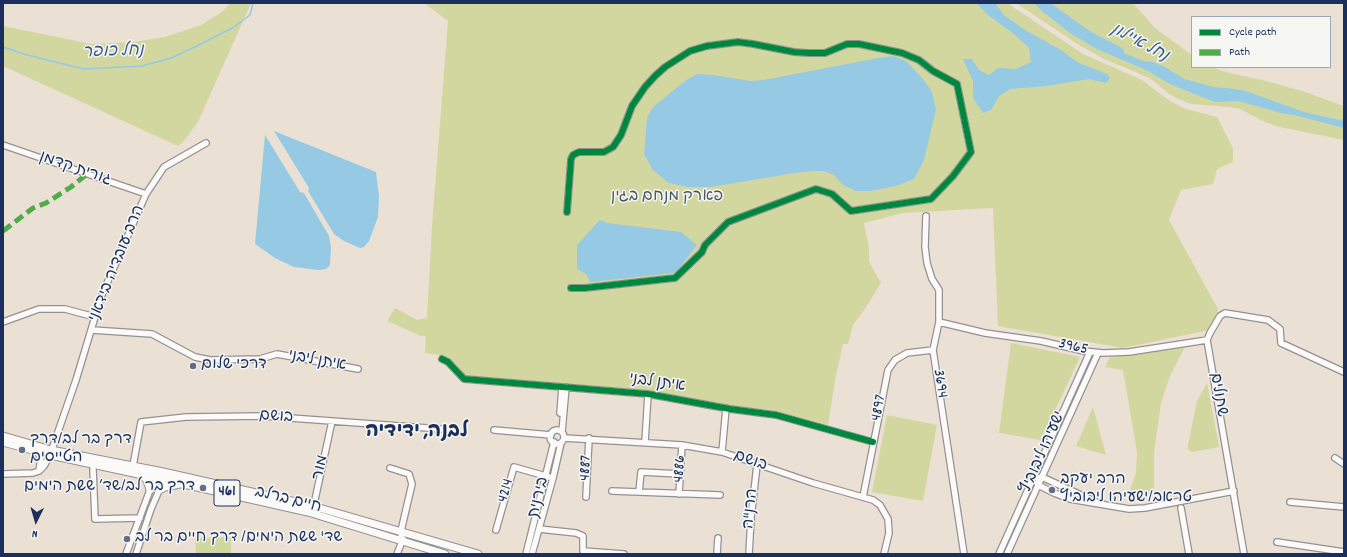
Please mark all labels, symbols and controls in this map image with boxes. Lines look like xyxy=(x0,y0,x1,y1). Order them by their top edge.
legend xyxy=(1191,16,1331,68)
water label: נחל איילון xyxy=(1107,20,1171,68)
text: Cycle path xyxy=(1229,24,1277,41)
water label: נחל כופר xyxy=(82,42,144,64)
text: Path xyxy=(1229,44,1250,61)
street label: גורית קדמן xyxy=(36,149,114,191)
park label: פארק מנחם בגין xyxy=(611,188,723,208)
street label: הרב עובדיה בידאני xyxy=(86,203,150,325)
street label: 3965 xyxy=(1056,335,1090,361)
street label: איתן ליבני xyxy=(286,347,348,377)
place label: דרכי שלום xyxy=(201,356,267,376)
marker: דרכי שלום xyxy=(188,361,198,371)
street label: 3694 xyxy=(927,368,951,400)
street label: איתן לבני xyxy=(628,371,686,397)
street label: שתולים xyxy=(1204,372,1230,418)
street label: 4897 xyxy=(868,393,892,423)
street label: בושם xyxy=(258,408,294,428)
street label: ישעיהו ליבוביץ xyxy=(1017,409,1071,497)
district label: לבנה, ידידיה xyxy=(365,421,469,445)
place label: דרך בר לב/דרך הטייסים xyxy=(30,431,132,469)
marker: דרך בר לב/דרך הטייסים xyxy=(17,445,27,455)
street label: בושם xyxy=(731,447,769,477)
street label: מור xyxy=(310,454,334,482)
street label: 4887 xyxy=(577,455,597,481)
street label: 4886 xyxy=(670,455,692,483)
place label: הרב יעקב טראב/ישעיהו ליבוביץ xyxy=(1060,471,1192,509)
street label: בירנית xyxy=(526,476,554,520)
street label: 4214 xyxy=(494,477,520,505)
place label: דרך בר לב/שד׳ ששת הימים xyxy=(24,478,195,498)
road number: 461 xyxy=(214,480,240,506)
marker: דרך בר לב/שד׳ ששת הימים xyxy=(198,483,208,493)
street label: חיים ברלב xyxy=(253,483,323,519)
marker: הרב יעקב טראב/ישעיהו ליבוביץ xyxy=(1047,485,1057,495)
street label: הרנ"ה xyxy=(740,488,764,530)
north arrow xyxy=(16,501,56,541)
text: N xyxy=(32,525,38,541)
place label: שד' ששת הימים/ דרך חיים בר לב xyxy=(135,529,342,549)
marker: שד' ששת הימים/ דרך חיים בר לב xyxy=(122,534,132,544)

